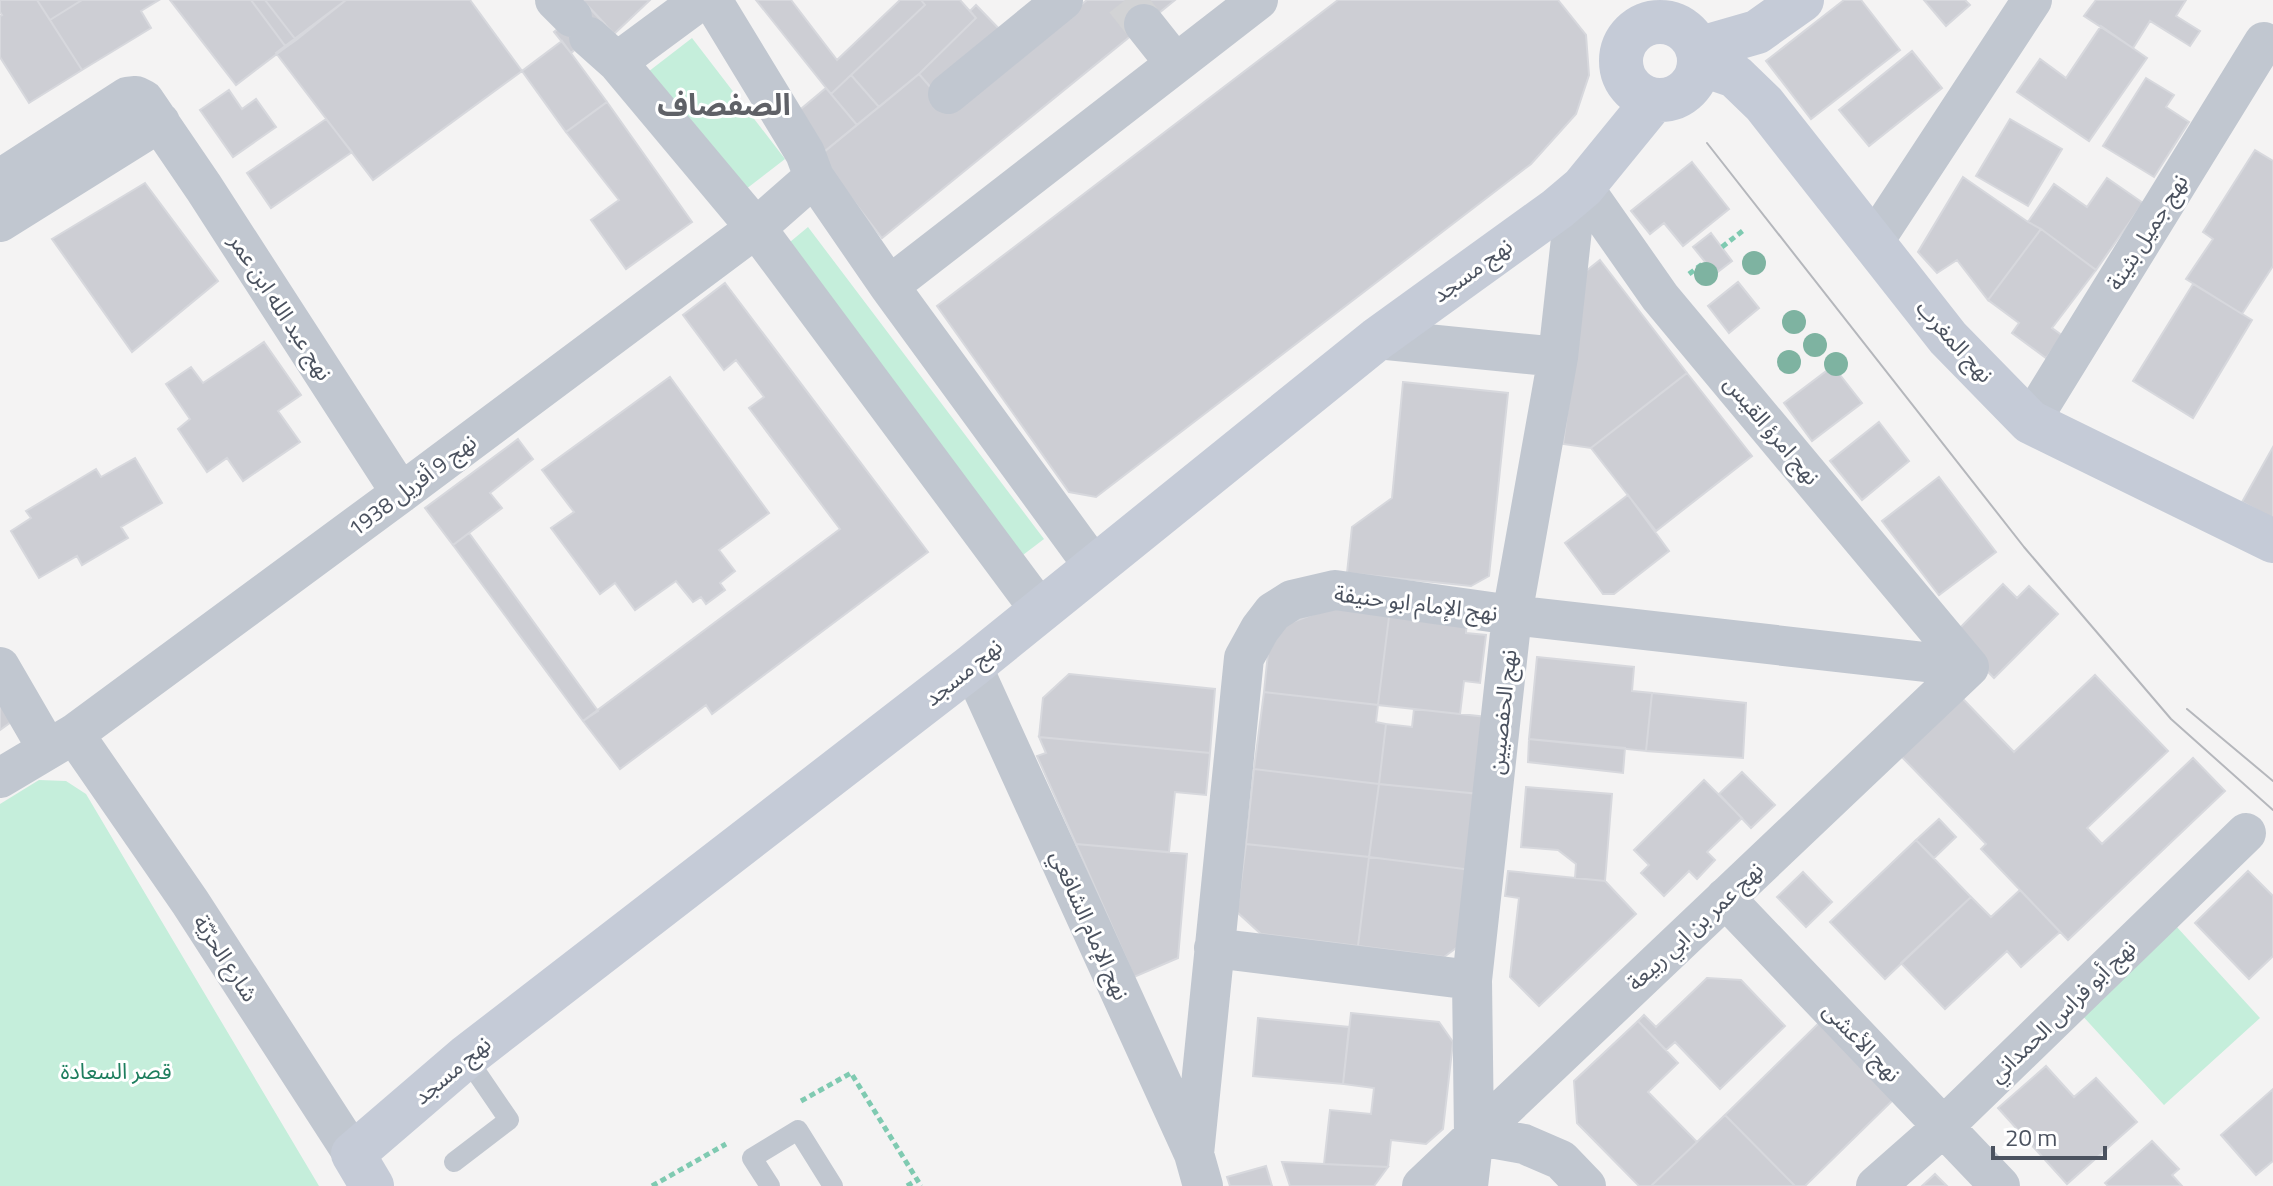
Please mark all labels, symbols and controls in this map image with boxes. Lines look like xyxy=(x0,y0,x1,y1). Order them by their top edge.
district label: الصفصاف xyxy=(657,81,791,127)
street label: نهج جميل بثينة xyxy=(2098,167,2196,297)
street label: نهج عبد الله ابن عمر xyxy=(220,226,341,387)
street label: نهج مسجد xyxy=(1425,229,1519,311)
street label: نهج المغرب xyxy=(1908,292,2002,390)
street label: نهج امرؤ القيس xyxy=(1716,368,1828,492)
street label: نهج 9 أفريل 1938 xyxy=(341,425,483,545)
street label: نهج الإمام ابو حنيفة xyxy=(1332,576,1500,630)
street label: نهج مسجد xyxy=(916,630,1010,714)
street label: نهج الحفصيين xyxy=(1479,648,1525,776)
street label: نهج الإمام الشافعي xyxy=(1042,844,1138,1006)
street label: نهج عمر بن ابي ربيعة xyxy=(1619,853,1771,999)
street label: شارع الحرّيّة xyxy=(185,908,267,1008)
street label: نهج أبو فراس الحمداني xyxy=(1980,931,2144,1091)
street label: نهج الأعشى xyxy=(1815,994,1909,1090)
street label: نهج مسجد xyxy=(406,1027,498,1113)
park label: قصر السعادة xyxy=(60,1054,172,1088)
scale bar xyxy=(1993,1110,2105,1160)
text: 20 m xyxy=(2005,1119,2057,1155)

